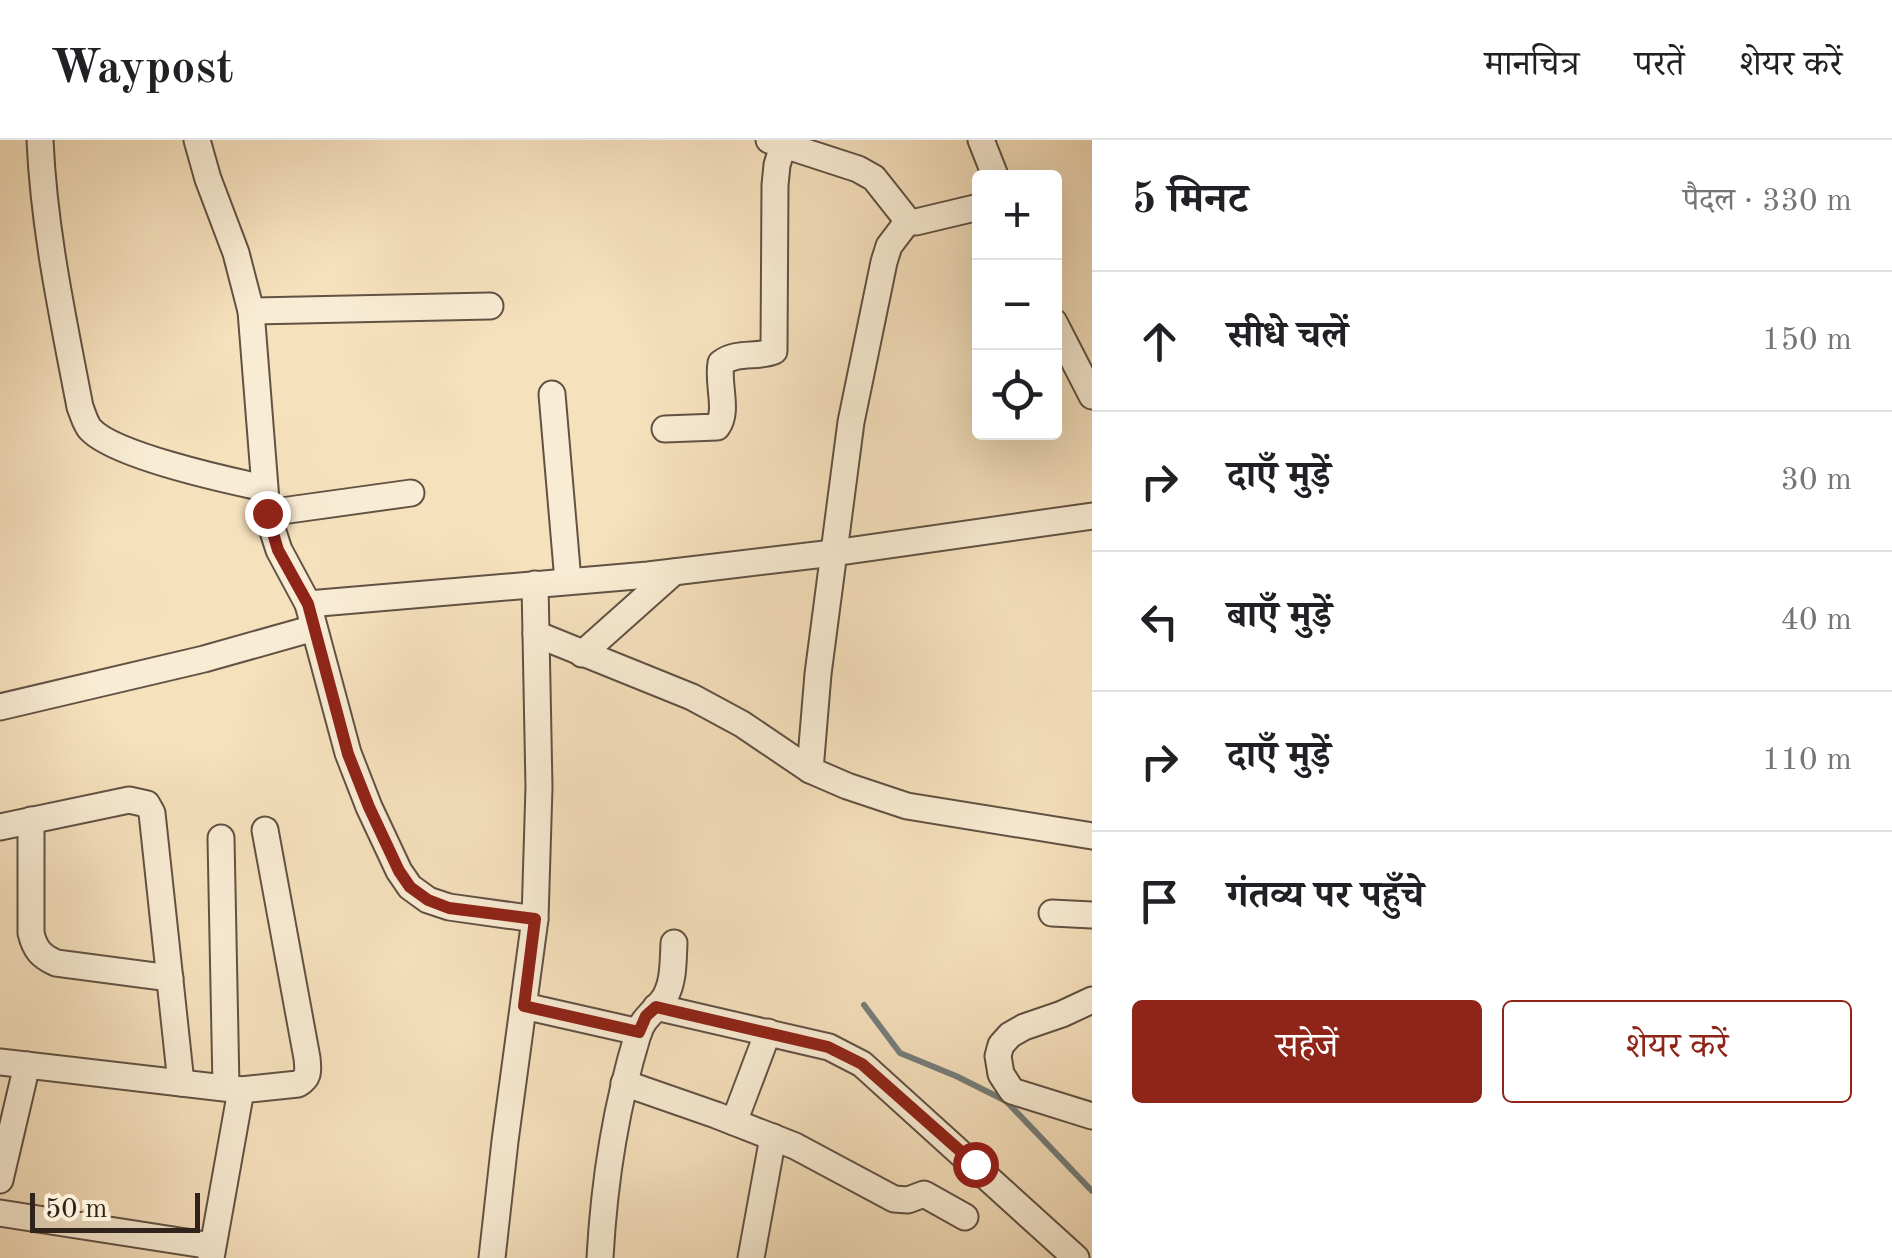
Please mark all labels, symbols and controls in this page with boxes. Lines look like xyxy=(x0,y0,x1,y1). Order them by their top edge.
text: Waypost xyxy=(50,45,234,93)
text: मानचित्र xyxy=(1485,48,1579,83)
text: परतें xyxy=(1634,48,1684,83)
text: शेयर करें xyxy=(1739,48,1842,83)
map controls xyxy=(972,170,1062,440)
button: + xyxy=(972,170,1062,260)
text: 5 मिनट xyxy=(1132,180,1248,222)
text: पैदल · 330 m xyxy=(1683,186,1852,218)
button: − xyxy=(972,260,1062,350)
icon: ahead xyxy=(1132,314,1187,369)
text: सीधे चलें xyxy=(1227,318,1348,356)
text: 150 m xyxy=(1762,325,1852,357)
button: locate xyxy=(972,350,1062,440)
icon: right xyxy=(1132,454,1187,509)
text: दाएँ मुड़ें xyxy=(1227,458,1331,496)
text: 30 m xyxy=(1781,465,1852,497)
route end xyxy=(245,491,291,537)
icon: left xyxy=(1132,594,1187,649)
text: बाएँ मुड़ें xyxy=(1227,598,1332,636)
text: 40 m xyxy=(1781,605,1852,637)
icon: right xyxy=(1132,734,1187,789)
text: दाएँ मुड़ें xyxy=(1227,738,1331,776)
text: 110 m xyxy=(1762,745,1852,777)
icon: arrive xyxy=(1132,874,1187,929)
text: गंतव्य पर पहुँचे xyxy=(1227,878,1424,916)
button: सहेजें xyxy=(1132,1000,1482,1103)
button: शेयर करें xyxy=(1502,1000,1852,1103)
route start xyxy=(953,1142,999,1188)
scale bar xyxy=(30,1188,200,1232)
text: 50 m xyxy=(45,1196,108,1224)

